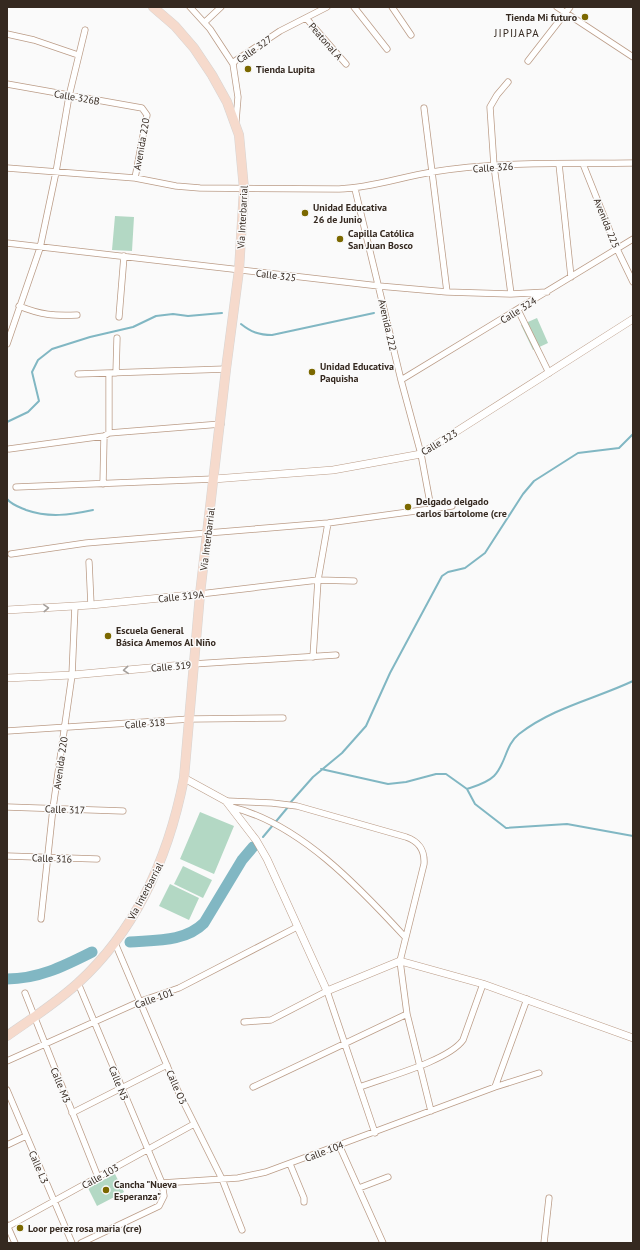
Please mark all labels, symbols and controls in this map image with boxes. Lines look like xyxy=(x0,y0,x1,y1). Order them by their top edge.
place label: Tienda Mi futuro xyxy=(506,11,578,24)
marker: Tienda Mi futuro xyxy=(580,12,590,22)
street label: Peatonal A xyxy=(306,20,346,63)
district label: JIPIJAPA xyxy=(493,26,540,40)
street label: Calle 327 xyxy=(234,32,275,66)
place label: Tienda Lupita xyxy=(256,63,315,76)
marker: Tienda Lupita xyxy=(243,64,253,74)
street label: Calle 326B xyxy=(53,87,101,108)
street label: Avenida 220 xyxy=(131,116,153,171)
street label: Calle 326 xyxy=(472,160,514,175)
street label: Vía Interbarrial xyxy=(234,185,251,250)
street label: Avenida 225 xyxy=(591,196,622,250)
place label: Unidad Educativa 26 de Junio xyxy=(313,201,387,226)
marker: Unidad Educativa 26 de Junio xyxy=(300,208,310,218)
place label: Capilla Católica San Juan Bosco xyxy=(348,227,414,252)
marker: Capilla Católica San Juan Bosco xyxy=(335,234,345,244)
street label: Calle 325 xyxy=(255,267,297,284)
street label: Calle 324 xyxy=(498,294,539,327)
street label: Avenida 222 xyxy=(375,298,400,352)
place label: Unidad Educativa Paquisha xyxy=(320,360,394,385)
marker: Unidad Educativa Paquisha xyxy=(307,367,317,377)
street label: Calle 323 xyxy=(419,426,460,458)
place label: Delgado delgado carlos bartolome (cre xyxy=(416,495,507,520)
marker: Delgado delgado carlos bartolome (cre xyxy=(403,502,413,512)
street label: Vía Interbarrial xyxy=(197,507,218,572)
street label: Calle 319A xyxy=(157,588,205,605)
one-way arrow xyxy=(43,603,49,612)
place label: Escuela General Básica Amemos Al Niño xyxy=(116,624,216,649)
marker: Escuela General Básica Amemos Al Niño xyxy=(103,631,113,641)
street label: Calle 319 xyxy=(150,658,192,675)
one-way arrow xyxy=(123,666,129,675)
street label: Calle 318 xyxy=(124,716,166,731)
street label: Avenida 220 xyxy=(50,735,71,790)
street label: Calle 317 xyxy=(45,802,85,817)
street label: Calle 316 xyxy=(32,851,72,866)
street label: Vía Interbarrial xyxy=(124,860,166,923)
street label: Calle 101 xyxy=(133,985,175,1011)
street label: Calle N3 xyxy=(106,1064,131,1102)
street label: Calle M3 xyxy=(47,1065,74,1105)
street label: Calle O3 xyxy=(163,1068,190,1106)
street label: Calle 104 xyxy=(303,1138,346,1165)
street label: Calle L3 xyxy=(26,1149,51,1186)
street label: Calle 103 xyxy=(79,1161,121,1192)
place label: Cancha "Nueva Esperanza" xyxy=(114,1178,177,1203)
marker: Cancha "Nueva Esperanza" xyxy=(101,1185,111,1195)
place label: Loor perez rosa maria (cre) xyxy=(28,1222,142,1235)
marker: Loor perez rosa maria (cre) xyxy=(15,1223,25,1233)

